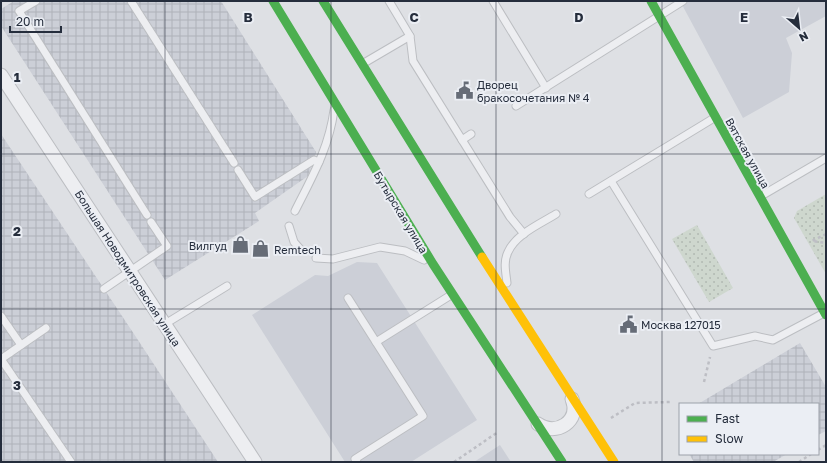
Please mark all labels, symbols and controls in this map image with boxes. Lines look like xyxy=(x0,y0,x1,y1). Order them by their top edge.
scale bar xyxy=(10,8,61,34)
north arrow xyxy=(779,8,819,48)
text: B xyxy=(243,9,253,25)
text: C xyxy=(409,9,419,25)
text: D xyxy=(574,9,584,25)
text: E xyxy=(740,9,748,25)
text: 20 m xyxy=(16,14,44,29)
text: N xyxy=(797,30,811,45)
text: 1 xyxy=(14,69,21,85)
place label: Дворец бракосочетания № 4 xyxy=(477,78,590,104)
public building icon: Дворец бракосочетания № 4 xyxy=(454,80,474,100)
street label: Вятская улица xyxy=(723,116,773,190)
street label: Бутырская улица xyxy=(371,169,431,255)
street label: Большая Новодмитровская улица xyxy=(73,187,183,349)
text: 2 xyxy=(13,223,21,239)
shop icon: Вилгуд xyxy=(230,235,250,255)
place label: Вилгуд xyxy=(189,239,227,252)
shop icon: Remtech xyxy=(251,239,271,259)
place label: Remtech xyxy=(274,243,321,256)
public building icon: Москва 127015 xyxy=(618,314,638,334)
place label: Москва 127015 xyxy=(641,318,721,331)
text: 3 xyxy=(13,377,21,393)
legend xyxy=(679,403,819,455)
text: Fast xyxy=(715,411,740,426)
text: Slow xyxy=(715,431,743,446)

